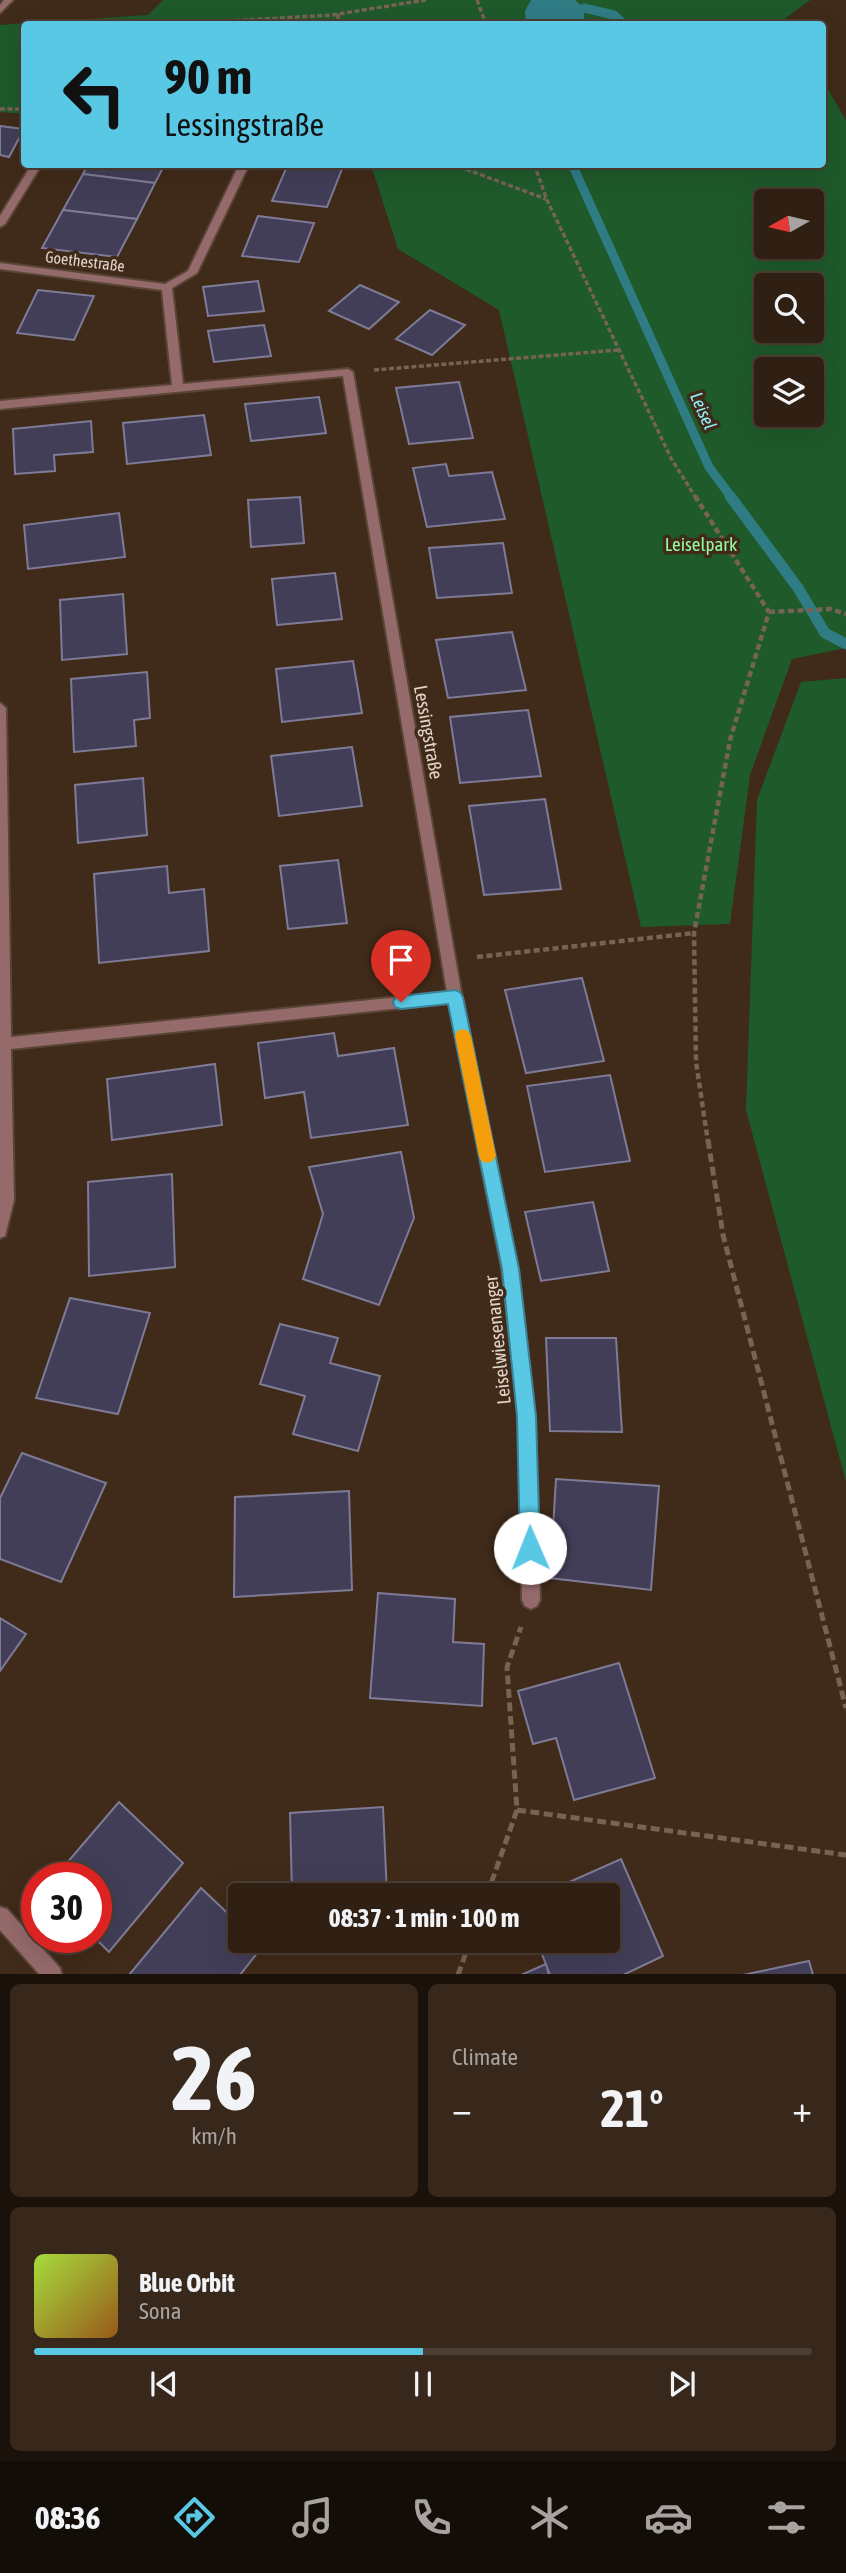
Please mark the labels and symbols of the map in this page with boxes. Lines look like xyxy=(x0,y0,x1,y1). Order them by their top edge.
north arrow xyxy=(754,189,824,259)
street label: Goethestraße xyxy=(44,247,126,275)
water label: Leisel xyxy=(686,389,721,433)
park label: Leiselpark xyxy=(665,533,738,555)
street label: Lessingstraße xyxy=(410,683,448,781)
pin xyxy=(371,930,431,1002)
street label: Leiselwiesenanger xyxy=(479,1274,515,1406)
position arrow xyxy=(493,1511,567,1585)
speed limit sign: 30 xyxy=(21,1862,112,1953)

